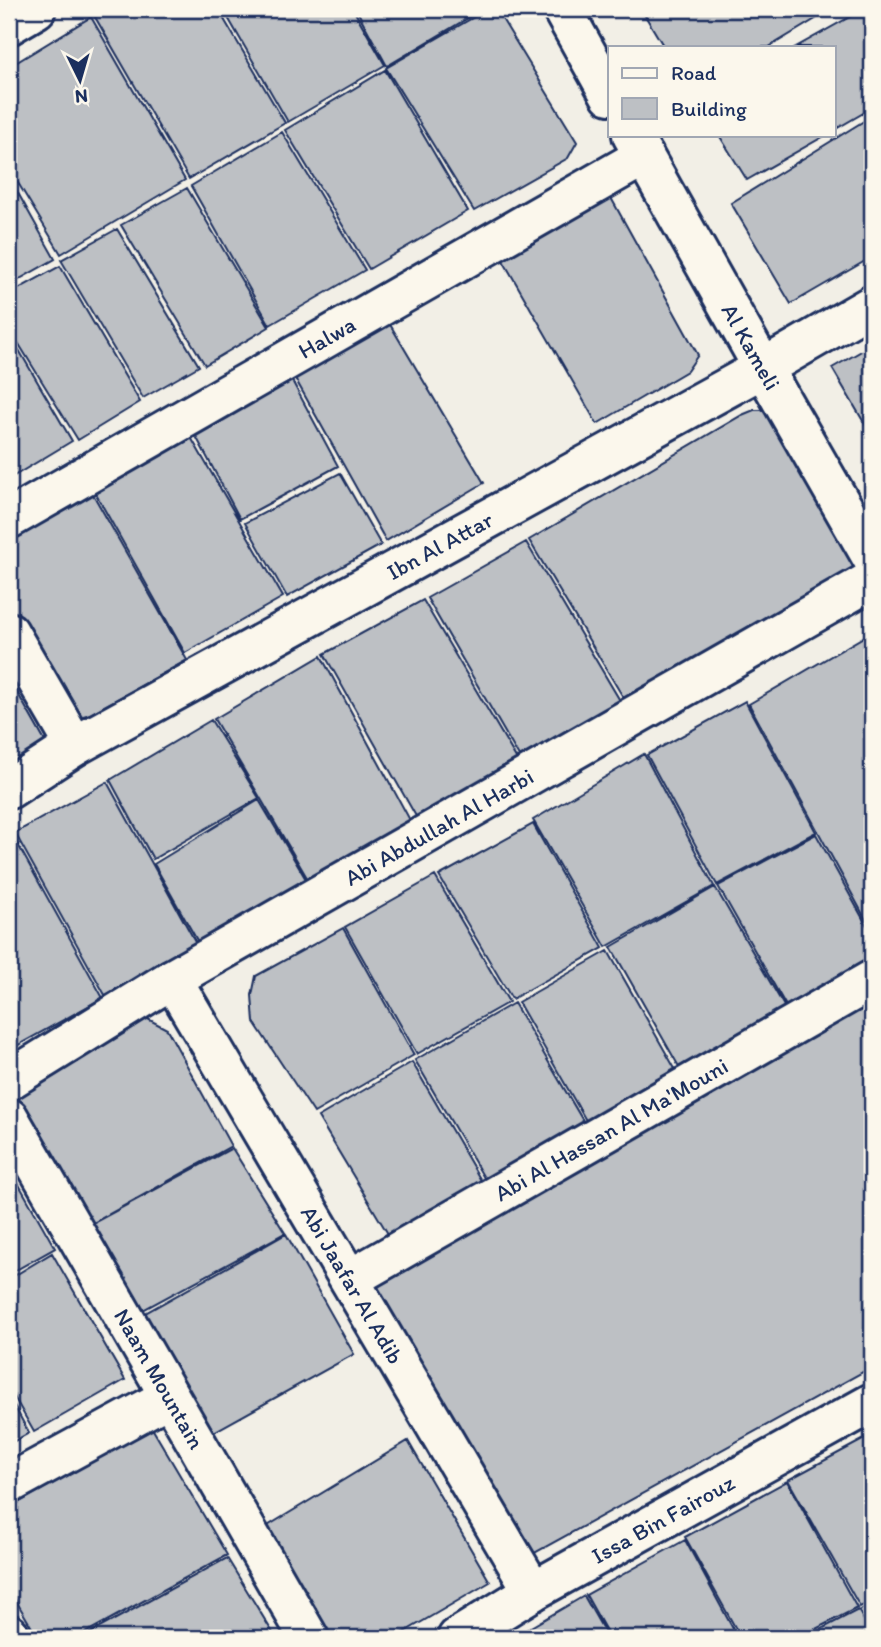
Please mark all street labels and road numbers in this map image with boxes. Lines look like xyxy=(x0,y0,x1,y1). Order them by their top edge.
street label: Al Kameli xyxy=(716,299,787,395)
street label: Halwa xyxy=(293,310,360,365)
street label: Ibn Al Attar xyxy=(382,505,498,586)
street label: Abi Abdullah Al Harbi xyxy=(340,762,538,892)
street label: Abi Al Hassan Al Ma'Mouni xyxy=(490,1052,733,1207)
street label: Abi Jaafar Al Adib xyxy=(295,1201,410,1369)
street label: Naam Mountain xyxy=(108,1304,211,1454)
street label: Issa Bin Fairouz xyxy=(587,1468,740,1570)

